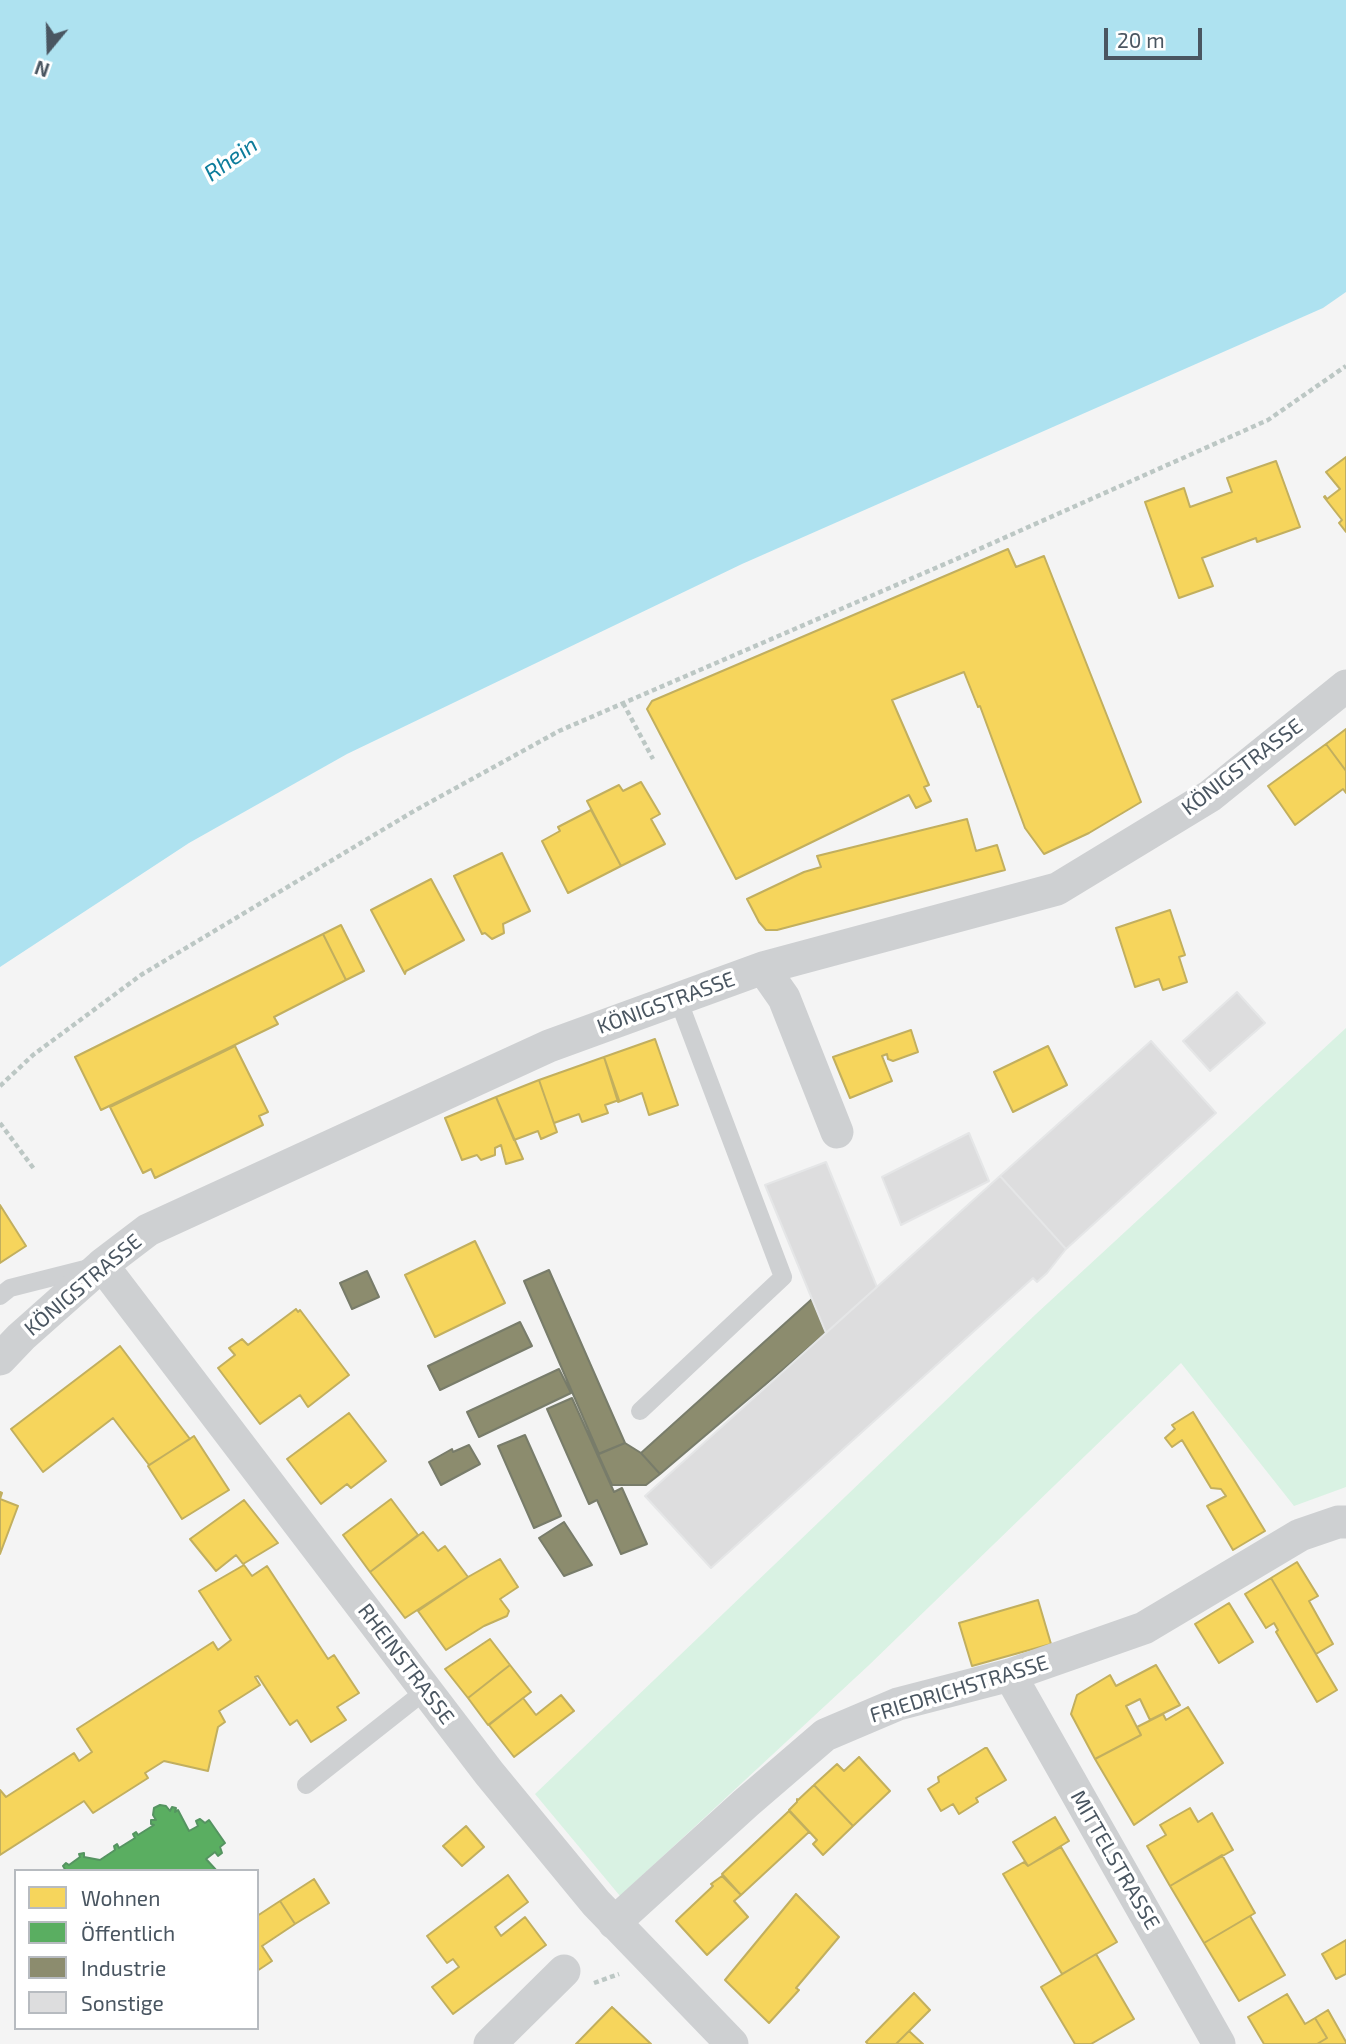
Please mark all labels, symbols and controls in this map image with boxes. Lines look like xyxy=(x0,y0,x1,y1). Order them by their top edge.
north arrow xyxy=(14,14,84,84)
scale bar xyxy=(1108,14,1206,58)
text: 20 m xyxy=(1117,27,1165,52)
text: N xyxy=(32,56,52,82)
water label: Rhein xyxy=(199,131,263,187)
street label: KÖNIGSTRASSE xyxy=(1177,713,1307,821)
street label: KÖNIGSTRASSE xyxy=(594,966,738,1040)
street label: KÖNIGSTRASSE xyxy=(19,1229,147,1341)
street label: RHEINSTRASSE xyxy=(352,1599,460,1729)
street label: FRIEDRICHSTRASSE xyxy=(867,1650,1051,1728)
street label: MITTELSTRASSE xyxy=(1065,1786,1165,1934)
legend xyxy=(14,1869,259,2030)
text: Wohnen xyxy=(81,1885,160,1910)
text: Öffentlich xyxy=(81,1920,175,1945)
text: Industrie xyxy=(81,1955,166,1980)
text: Sonstige xyxy=(81,1990,164,2015)

